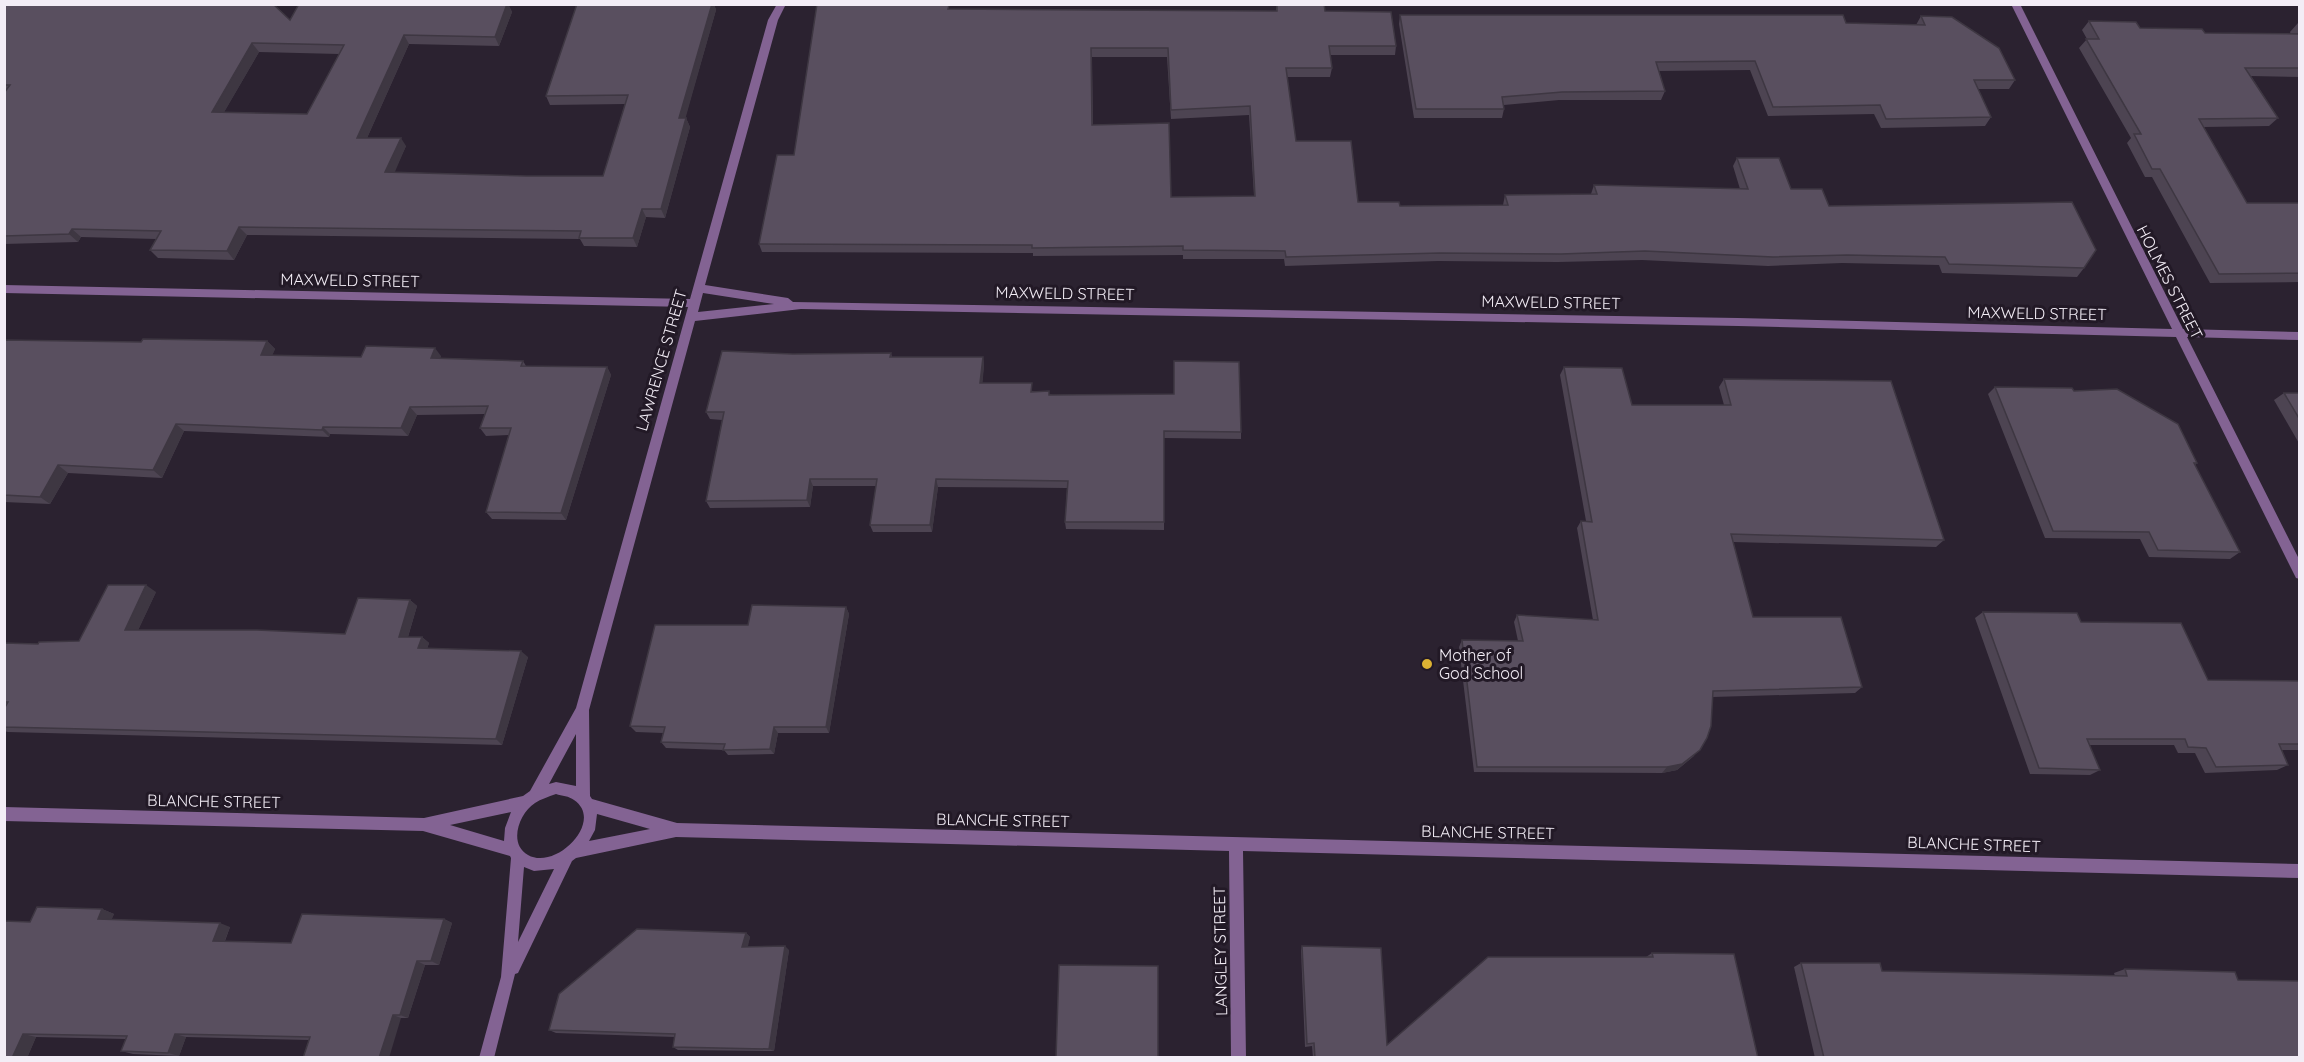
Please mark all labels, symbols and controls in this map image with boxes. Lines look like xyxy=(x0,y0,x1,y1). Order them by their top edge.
street label: HOLMES STREET xyxy=(2133,222,2207,343)
street label: MAXWELD STREET xyxy=(280,269,420,291)
street label: MAXWELD STREET xyxy=(995,282,1135,304)
street label: LAWRENCE STREET xyxy=(631,286,691,433)
street label: MAXWELD STREET xyxy=(1481,291,1621,313)
street label: MAXWELD STREET xyxy=(1967,302,2107,324)
place label: Mother of God School xyxy=(1439,645,1523,683)
marker: Mother of God School xyxy=(1420,657,1434,671)
street label: BLANCHE STREET xyxy=(147,790,281,812)
street label: BLANCHE STREET xyxy=(936,809,1070,831)
street label: BLANCHE STREET xyxy=(1421,821,1555,843)
street label: BLANCHE STREET xyxy=(1907,832,2041,856)
street label: LANGLEY STREET xyxy=(1209,886,1231,1016)

